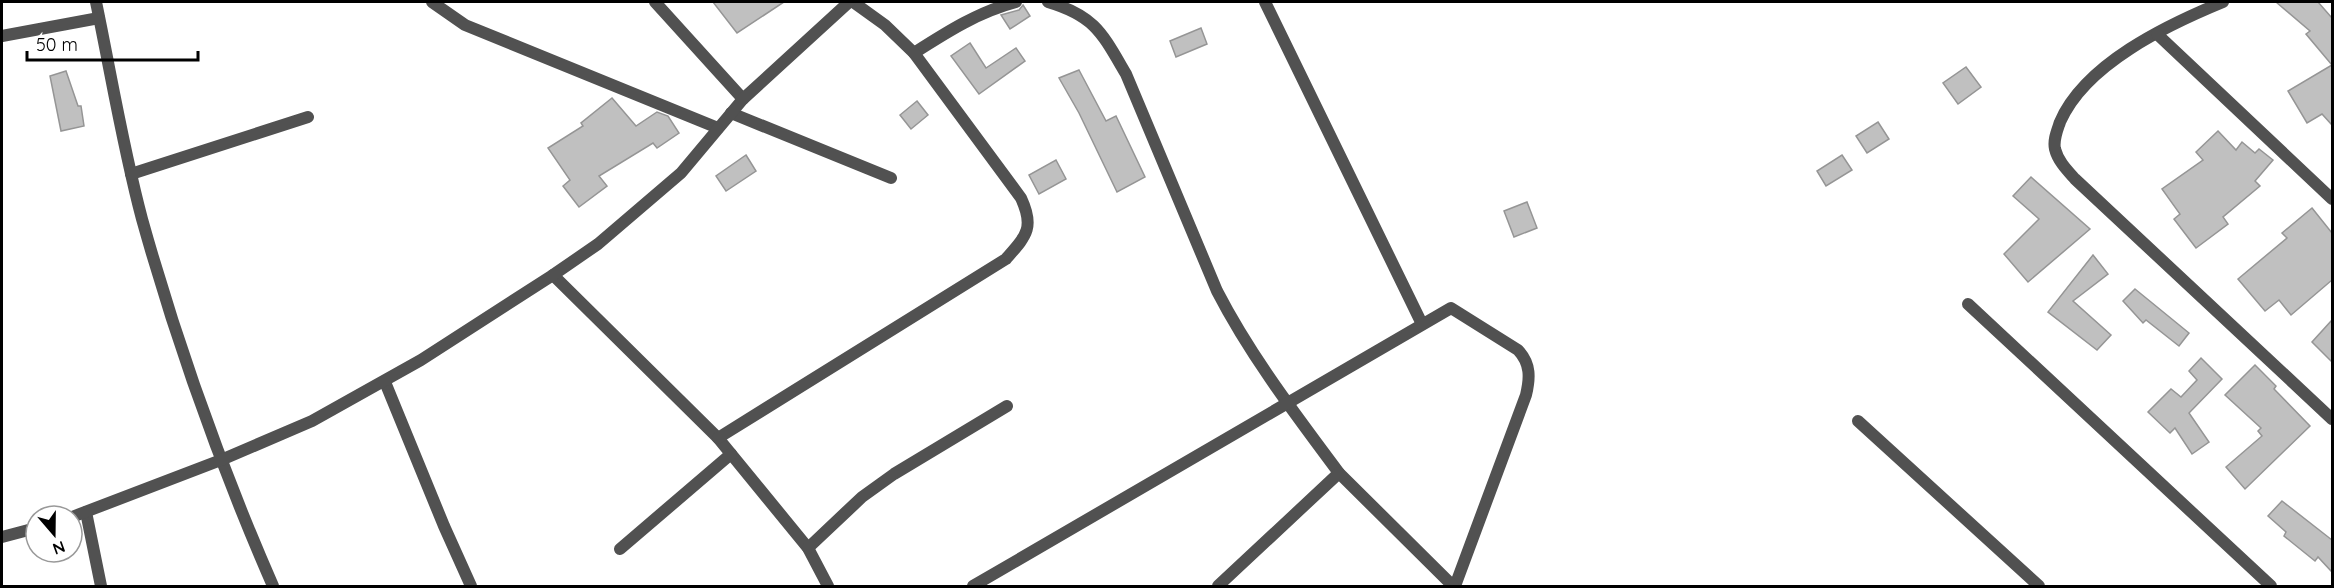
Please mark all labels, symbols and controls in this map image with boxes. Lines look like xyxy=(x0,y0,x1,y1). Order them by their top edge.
scale bar xyxy=(27,24,198,62)
text: 50 m xyxy=(36,33,78,56)
north arrow xyxy=(24,504,84,564)
text: N xyxy=(50,537,68,560)

